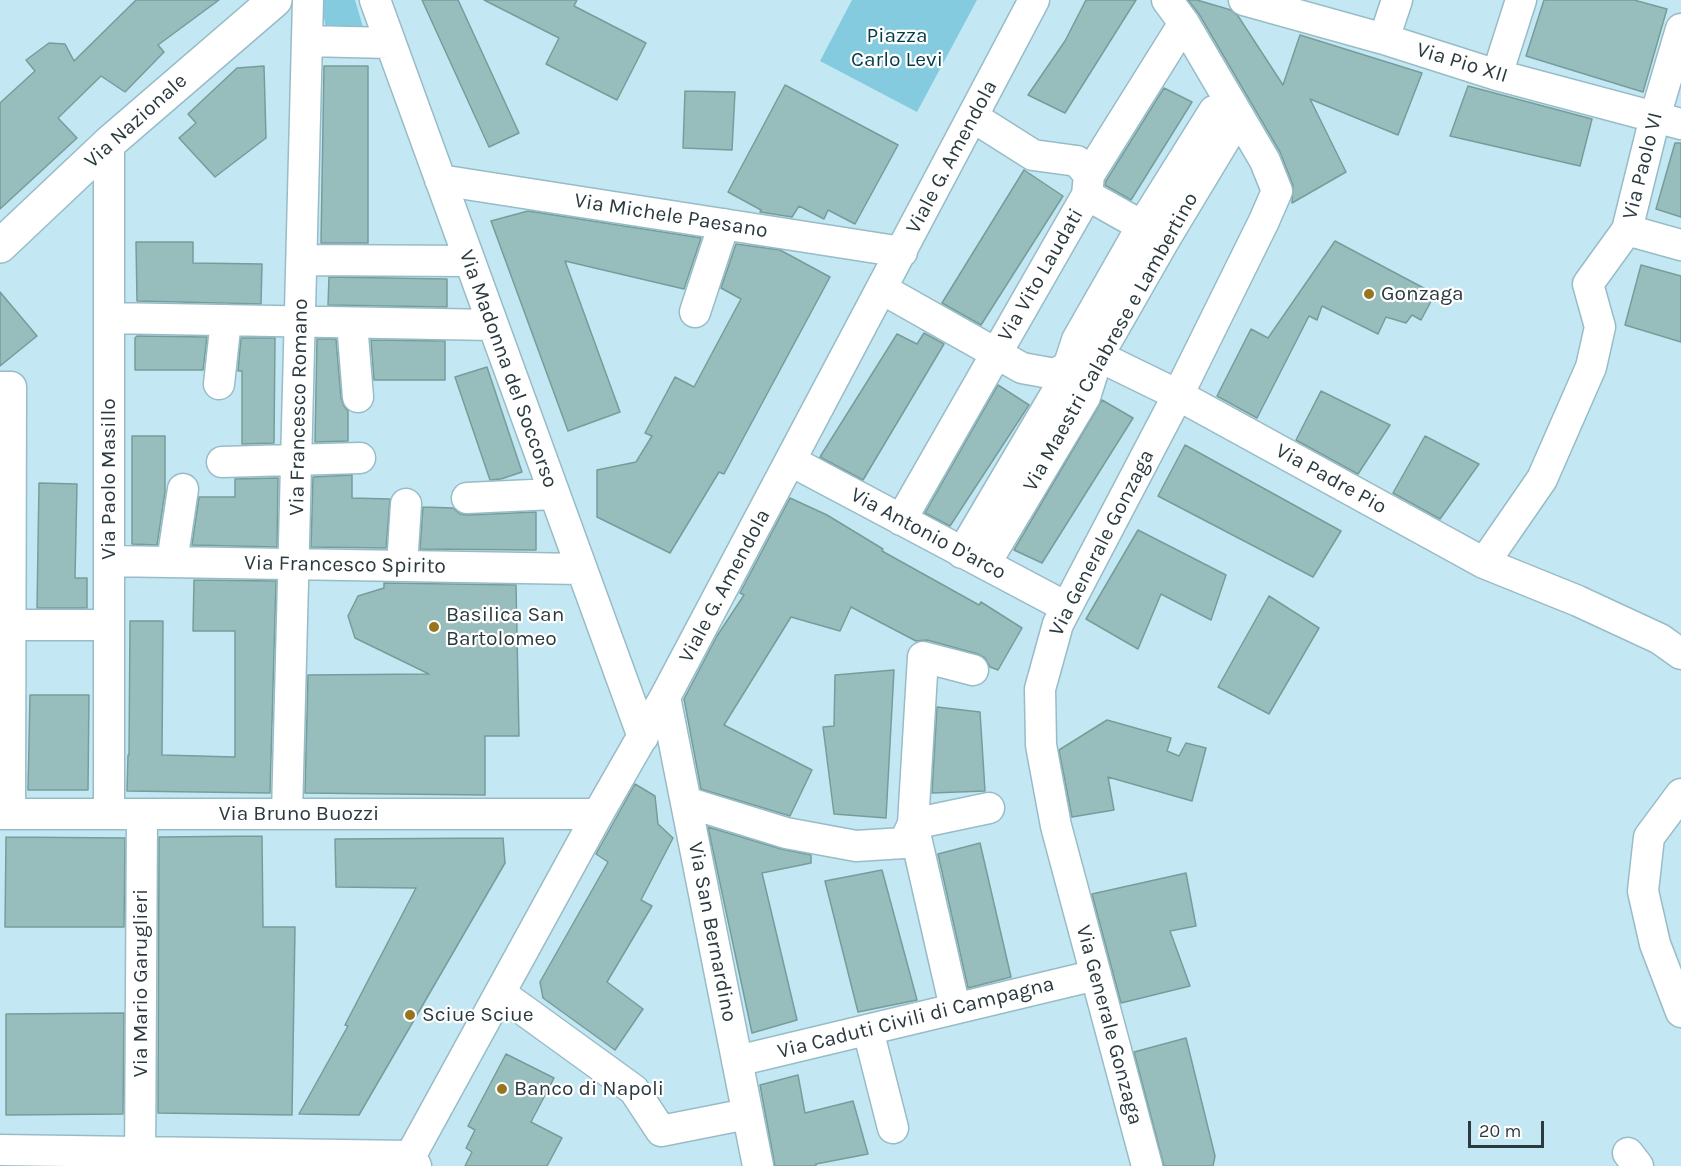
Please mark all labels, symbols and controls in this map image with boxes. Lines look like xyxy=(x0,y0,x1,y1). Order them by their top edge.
park label: Piazza Carlo Levi xyxy=(851,23,943,73)
street label: Via Pio XII xyxy=(1413,37,1511,89)
street label: Via Nazionale xyxy=(80,68,192,174)
street label: Viale G. Amendola xyxy=(901,76,1003,238)
street label: Via Paolo VI xyxy=(1618,110,1668,222)
street label: Via Michele Paesano xyxy=(573,188,769,244)
street label: Via Maestri Calabrese e Lambertino xyxy=(1018,188,1204,496)
street label: Via Vito Laudati xyxy=(993,204,1089,346)
street label: Via Madonna del Soccorso xyxy=(453,247,563,491)
place label: Gonzaga xyxy=(1381,281,1464,307)
marker: Gonzaga xyxy=(1362,287,1376,301)
street label: Via Francesco Romano xyxy=(285,298,313,516)
street label: Via Paolo Masillo xyxy=(96,398,122,560)
street label: Via Padre Pio xyxy=(1271,438,1391,520)
street label: Via Generale Gonzaga xyxy=(1044,446,1160,640)
street label: Via Antonio D'arco xyxy=(846,482,1010,586)
street label: Viale G. Amendola xyxy=(674,505,776,667)
street label: Via Francesco Spirito xyxy=(244,551,446,579)
place label: Basilica San Bartolomeo xyxy=(446,602,564,652)
marker: Basilica San Bartolomeo xyxy=(427,620,441,634)
street label: Via Bruno Buozzi xyxy=(219,801,379,827)
street label: Via San Bernardino xyxy=(682,840,742,1024)
street label: Via Mario Garuglieri xyxy=(128,889,154,1077)
street label: Via Generale Gonzaga xyxy=(1070,922,1148,1128)
street label: Via Caduti Civili di Campagna xyxy=(775,971,1057,1065)
place label: Sciue Sciue xyxy=(422,1002,534,1028)
marker: Sciue Sciue xyxy=(403,1008,417,1022)
place label: Banco di Napoli xyxy=(514,1076,664,1102)
marker: Banco di Napoli xyxy=(495,1082,509,1096)
scale bar xyxy=(1471,1109,1548,1147)
text: 20 m xyxy=(1479,1120,1521,1142)

